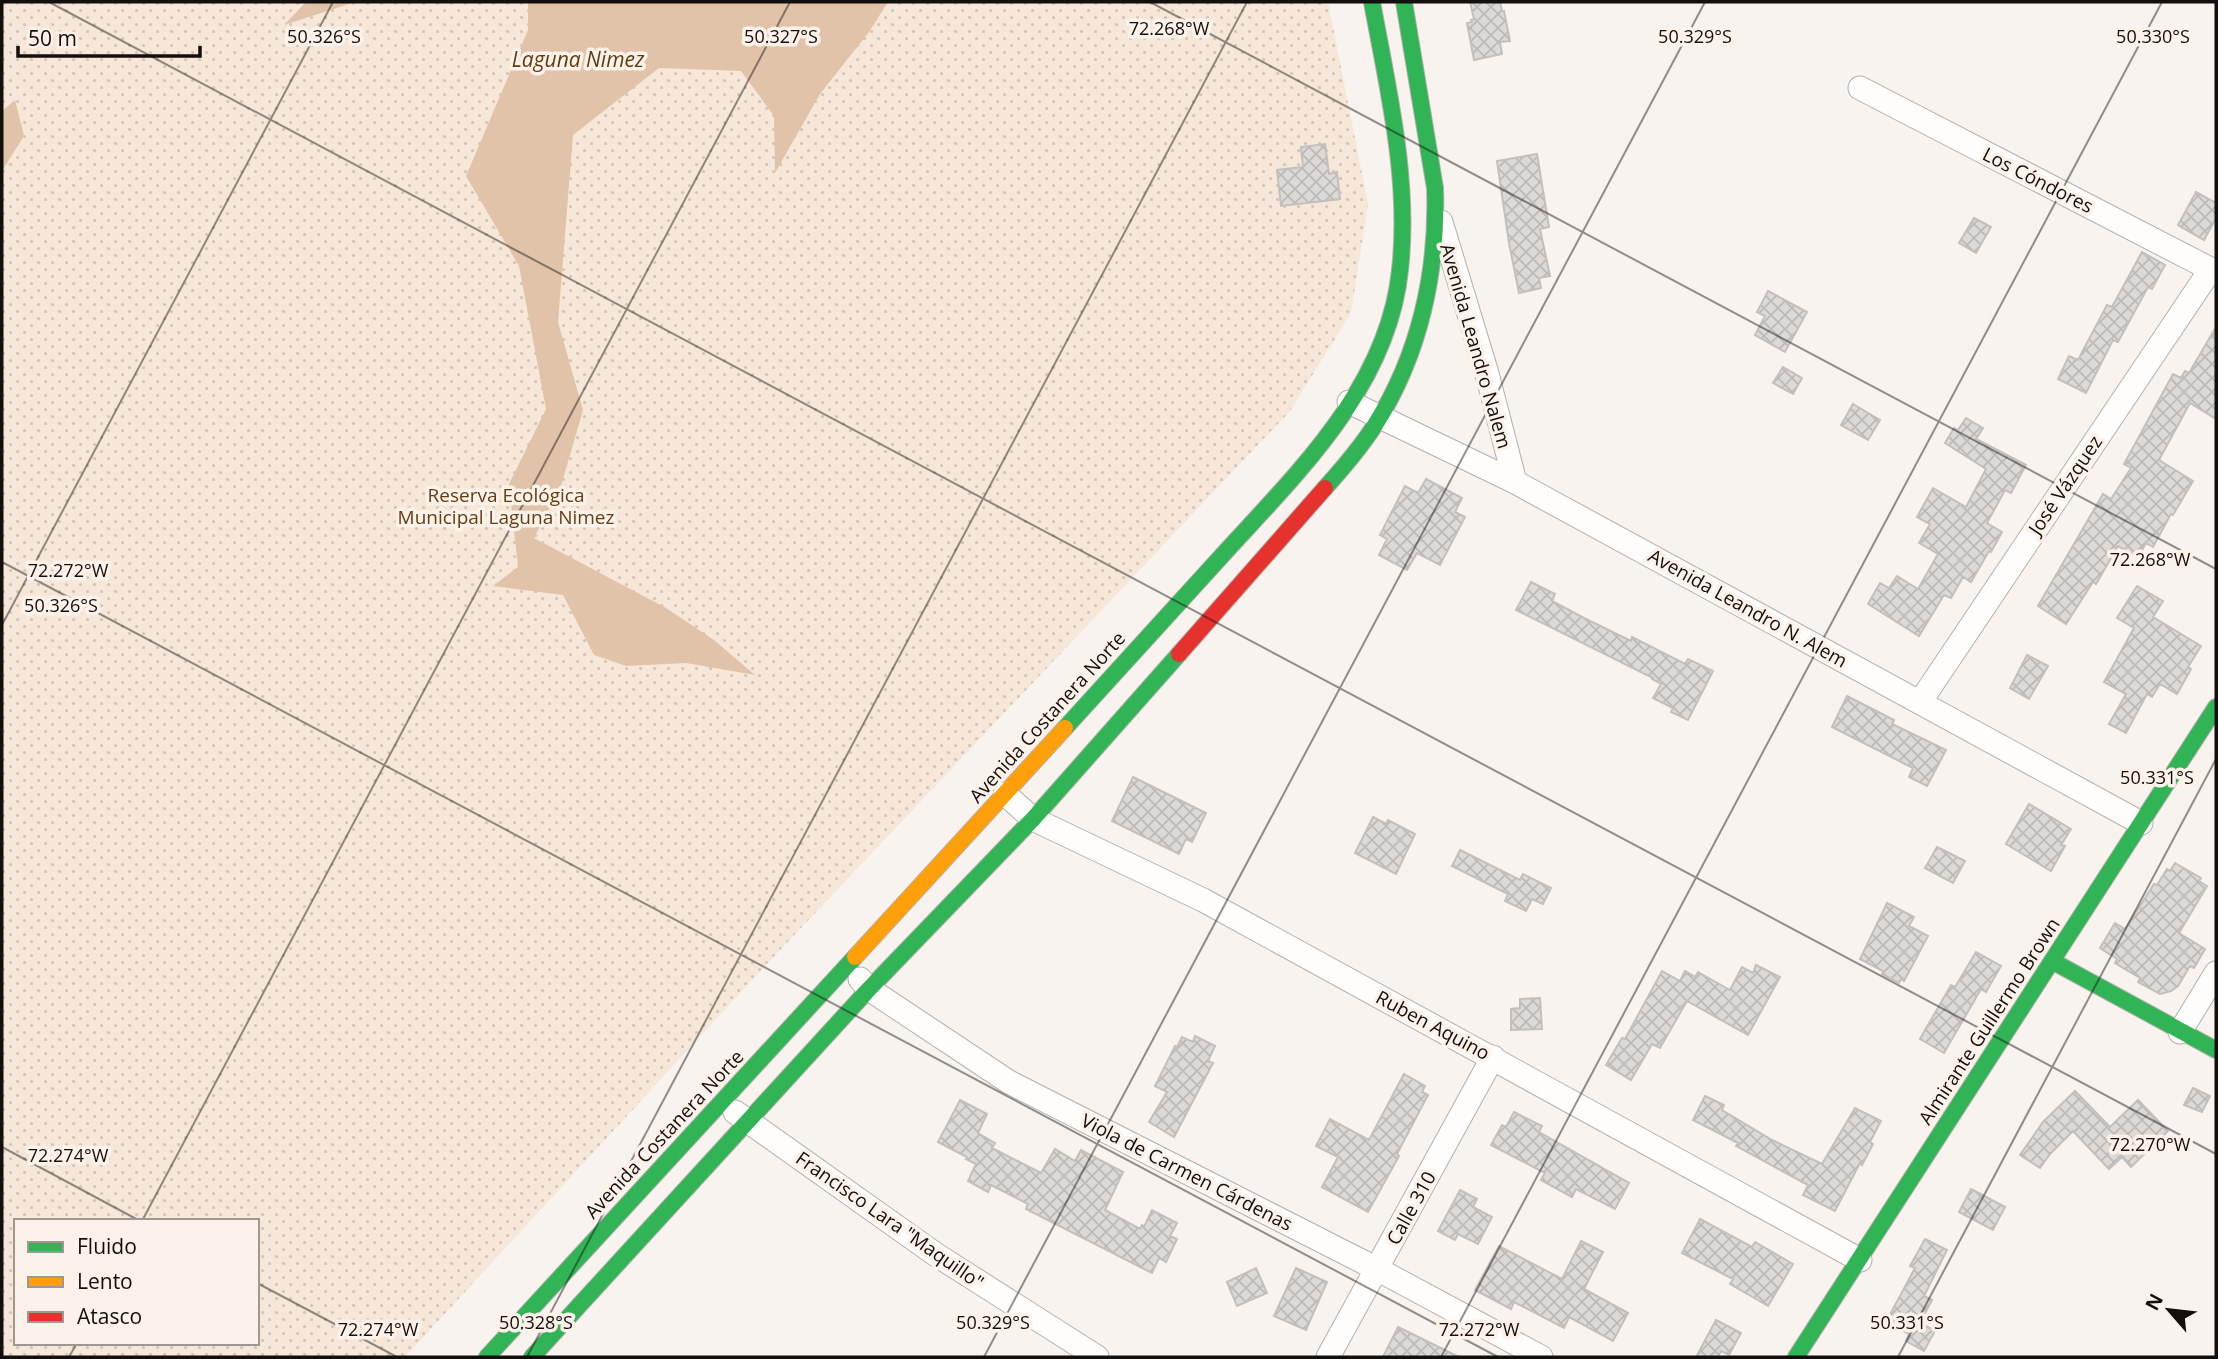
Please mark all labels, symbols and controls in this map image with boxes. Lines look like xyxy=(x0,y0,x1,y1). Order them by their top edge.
scale bar xyxy=(18,14,200,58)
text: 72.268°W xyxy=(1129,16,1210,40)
text: 50 m xyxy=(28,24,77,52)
text: 50.326°S xyxy=(287,24,361,48)
text: 50.327°S xyxy=(744,24,818,48)
text: 50.329°S xyxy=(1658,24,1732,48)
text: 50.330°S xyxy=(2116,24,2190,48)
water label: Laguna Nimez xyxy=(512,45,645,73)
street label: Los Cóndores xyxy=(1978,141,2098,219)
street label: Avenida Leandro Nalem xyxy=(1434,240,1518,452)
street label: José Vázquez xyxy=(2021,430,2108,542)
park label: Reserva Ecológica Municipal Laguna Nimez xyxy=(398,482,615,530)
street label: Avenida Leandro N. Alem xyxy=(1644,542,1852,674)
text: 72.268°W xyxy=(2110,547,2191,571)
text: 72.272°W xyxy=(28,558,109,582)
text: 50.326°S xyxy=(24,593,98,617)
street label: Avenida Costanera Norte xyxy=(963,626,1131,808)
text: 50.331°S xyxy=(2120,765,2194,789)
street label: Almirante Guillermo Brown xyxy=(1912,913,2066,1129)
street label: Ruben Aquino xyxy=(1372,984,1494,1066)
street label: Avenida Costanera Norte xyxy=(579,1044,749,1224)
street label: Viola de Carmen Cárdenas xyxy=(1077,1107,1297,1237)
text: 72.270°W xyxy=(2110,1132,2191,1156)
text: 72.274°W xyxy=(28,1143,109,1167)
street label: Francisco Lara "Maquillo" xyxy=(791,1145,989,1295)
street label: Calle 310 xyxy=(1380,1167,1442,1249)
legend xyxy=(14,1219,259,1345)
text: Fluido xyxy=(77,1232,137,1260)
text: Lento xyxy=(77,1267,133,1295)
north arrow xyxy=(2134,1275,2204,1345)
text: N xyxy=(2139,1289,2169,1315)
text: Atasco xyxy=(77,1302,142,1330)
text: 50.328°S xyxy=(499,1310,573,1334)
text: 50.329°S xyxy=(956,1310,1030,1334)
text: 50.331°S xyxy=(1870,1310,1944,1334)
text: 72.274°W xyxy=(338,1317,419,1341)
text: 72.272°W xyxy=(1439,1317,1520,1341)

